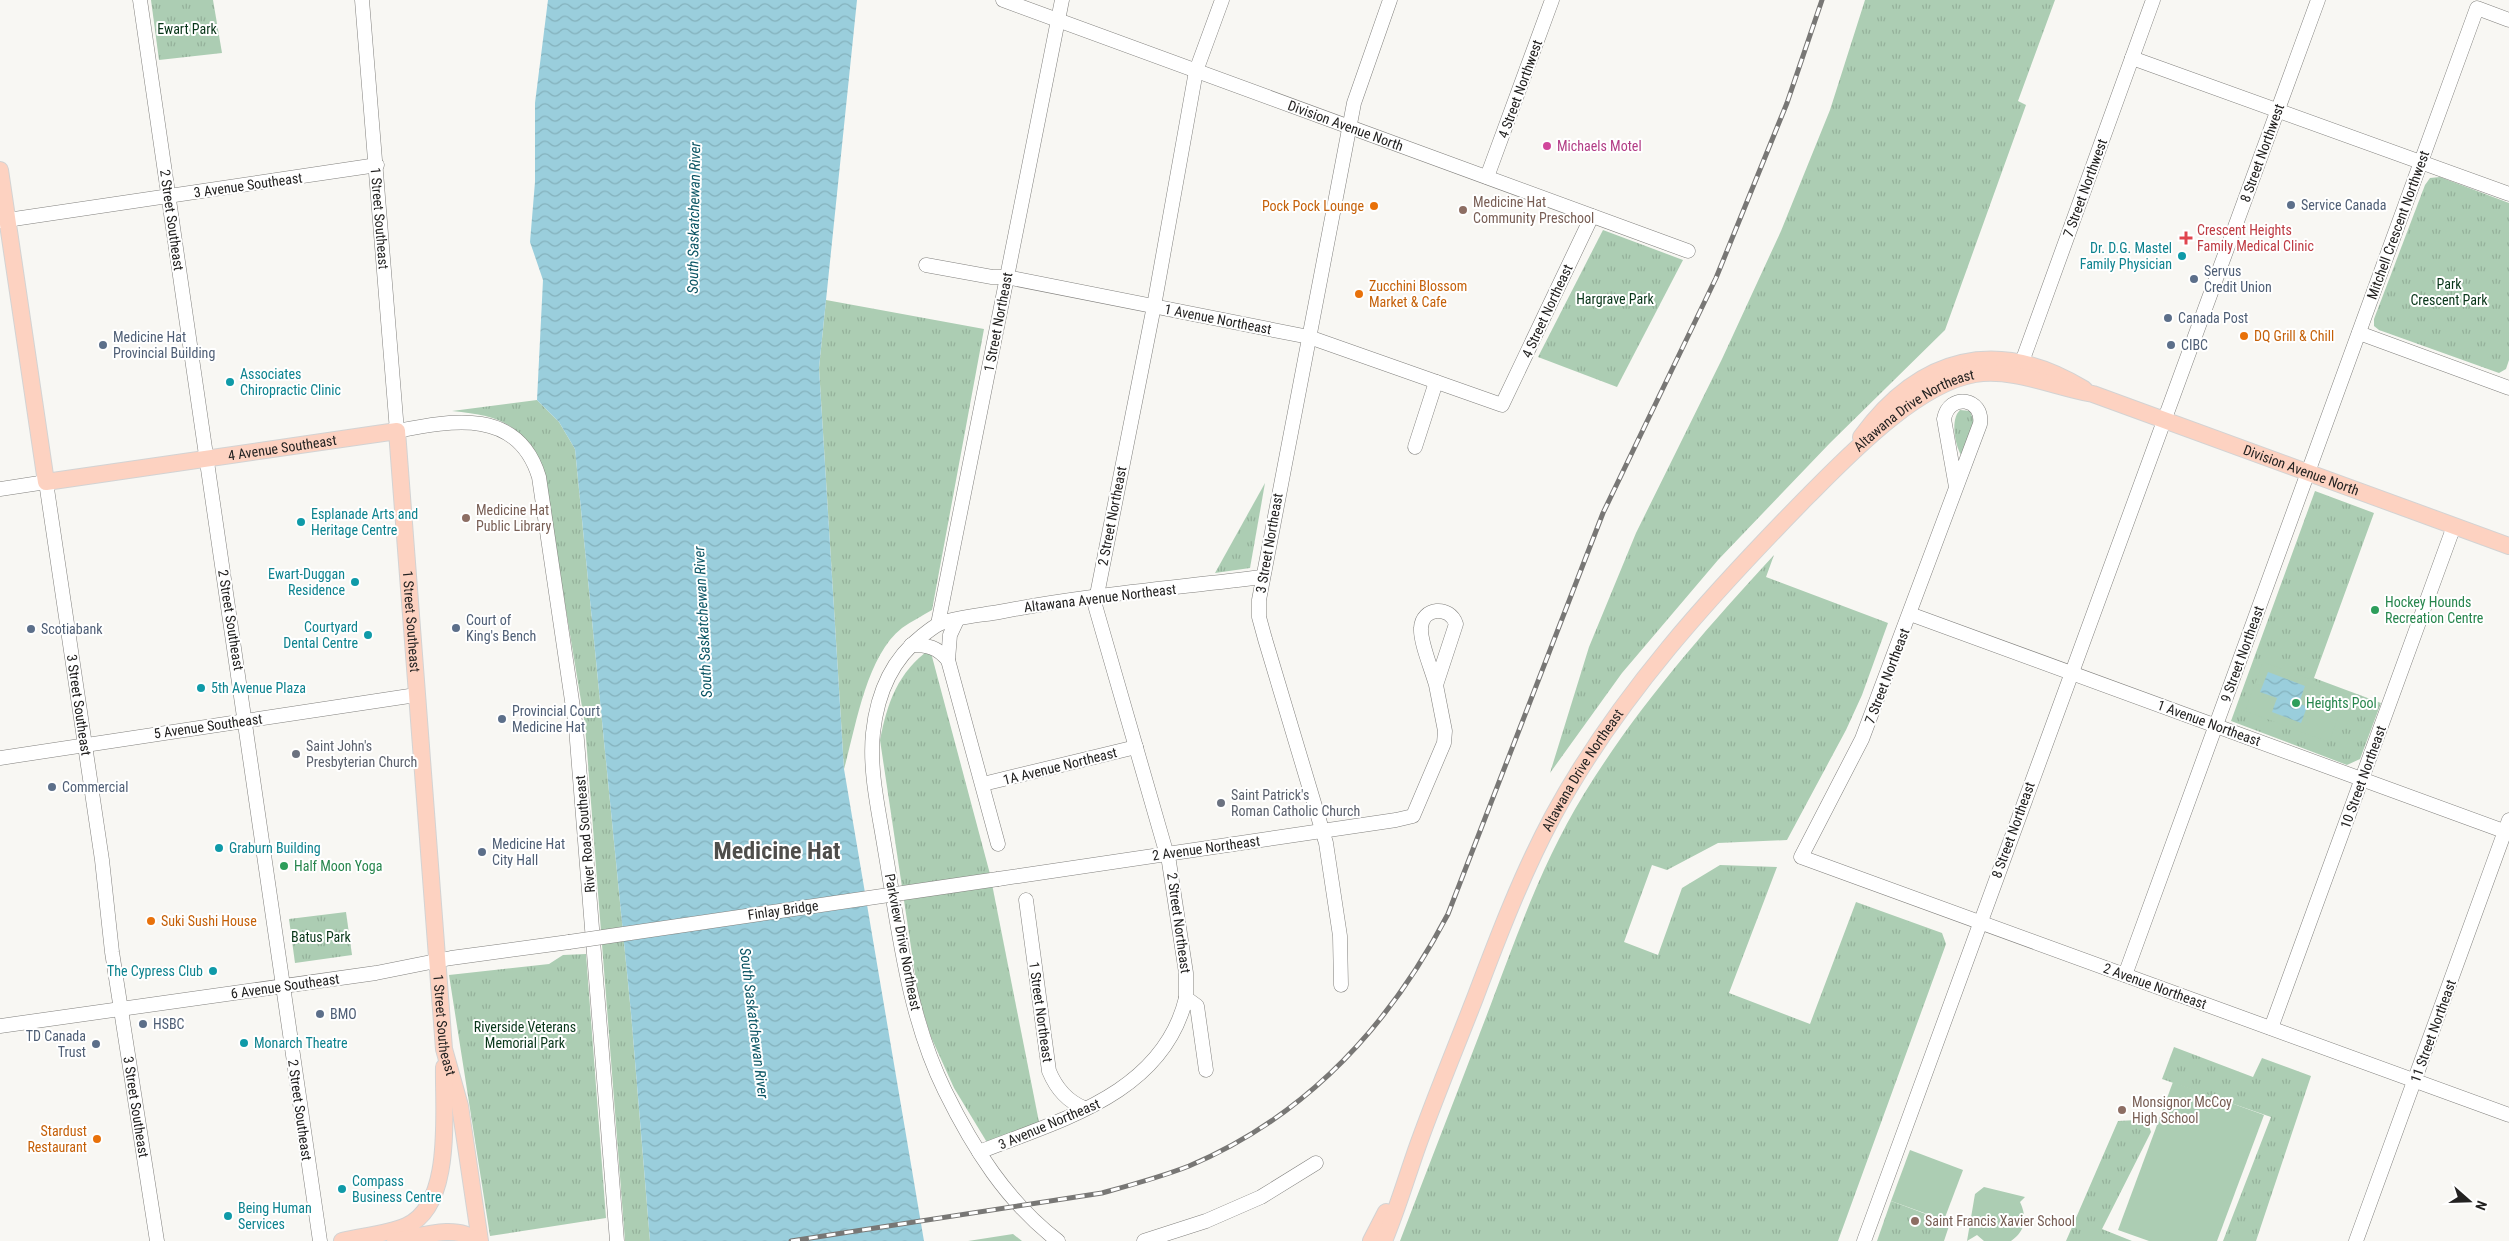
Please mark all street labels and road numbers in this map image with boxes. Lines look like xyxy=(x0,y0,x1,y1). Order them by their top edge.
street label: 4 Street Northwest xyxy=(1495,38,1545,140)
street label: Division Avenue North xyxy=(1286,97,1406,154)
street label: 8 Street Northwest xyxy=(2237,102,2287,204)
street label: 7 Street Northwest xyxy=(2060,137,2110,239)
street label: Mitchell Crescent Northwest xyxy=(2364,149,2432,301)
street label: 1 Street Southeast xyxy=(368,167,392,270)
street label: 2 Street Southeast xyxy=(157,168,187,272)
street label: 3 Avenue Southeast xyxy=(193,169,303,201)
street label: 4 Street Northeast xyxy=(1518,262,1576,360)
street label: 1 Street Northeast xyxy=(980,271,1016,373)
street label: 1 Avenue Northeast xyxy=(1163,301,1273,337)
street label: Altawana Drive Northeast xyxy=(1851,366,1975,455)
street label: 4 Avenue Southeast xyxy=(227,432,337,463)
street label: Division Avenue North xyxy=(2241,442,2361,499)
street label: 2 Street Northeast xyxy=(1094,465,1130,567)
street label: 3 Street Northeast xyxy=(1252,492,1286,594)
street label: 2 Street Southeast xyxy=(215,568,247,672)
street label: 1 Street Southeast xyxy=(400,570,423,673)
street label: Altawana Avenue Northeast xyxy=(1023,581,1177,615)
street label: 9 Street Northeast xyxy=(2217,604,2267,704)
street label: 7 Street Northeast xyxy=(1861,626,1913,726)
street label: 3 Street Southeast xyxy=(64,653,94,757)
street label: 1 Avenue Northeast xyxy=(2155,697,2263,749)
street label: Altawana Drive Northeast xyxy=(1538,706,1626,834)
street label: 5 Avenue Southeast xyxy=(153,710,263,742)
street label: 10 Street Northeast xyxy=(2337,723,2389,831)
street label: 1A Avenue Northeast xyxy=(1001,744,1119,788)
street label: River Road Southeast xyxy=(572,775,598,893)
street label: 8 Street Northeast xyxy=(1988,780,2038,880)
street label: 2 Avenue Northeast xyxy=(1151,833,1261,863)
street label: Parkview Drive Northeast xyxy=(882,872,924,1012)
street label: 2 Street Northeast xyxy=(1164,872,1194,974)
street label: Finlay Bridge xyxy=(747,897,820,923)
street label: 2 Avenue Northeast xyxy=(2101,960,2209,1012)
street label: 1 Street Northeast xyxy=(1026,961,1056,1063)
street label: 6 Avenue Southeast xyxy=(230,970,340,1002)
street label: 1 Street Southeast xyxy=(430,974,459,1077)
street label: 11 Street Northeast xyxy=(2407,977,2459,1085)
street label: 3 Street Southeast xyxy=(120,1055,152,1159)
street label: 2 Street Southeast xyxy=(285,1058,315,1162)
street label: 3 Avenue Northeast xyxy=(996,1095,1102,1153)

